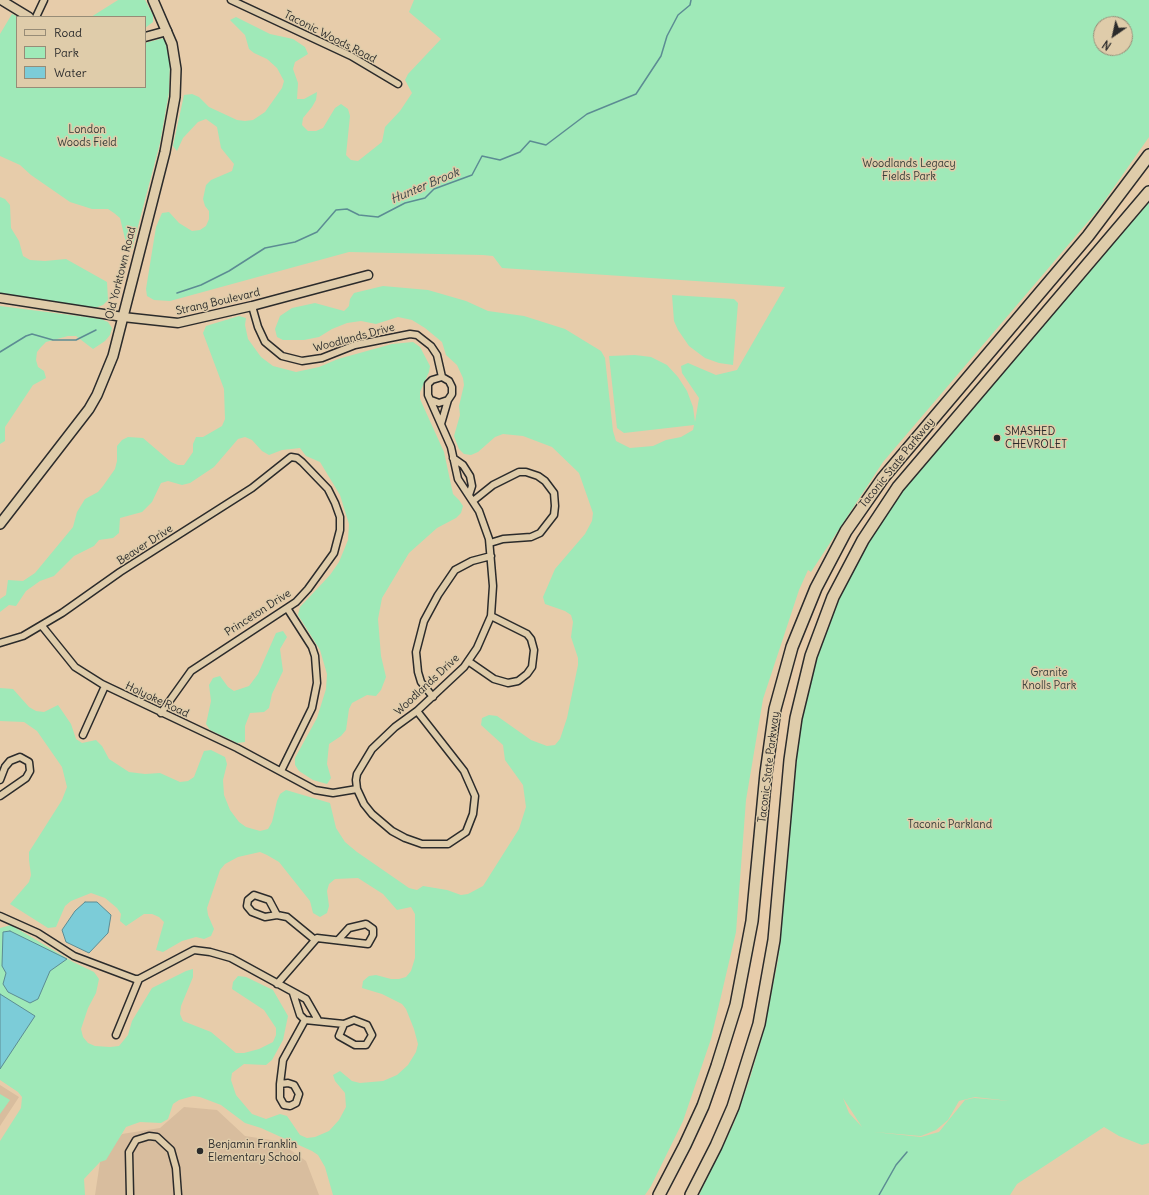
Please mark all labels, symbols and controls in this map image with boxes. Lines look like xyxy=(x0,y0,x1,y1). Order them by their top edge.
street label: Taconic Woods Road xyxy=(282,8,378,66)
legend xyxy=(16,16,146,88)
north arrow xyxy=(1093,16,1133,56)
text: Road xyxy=(54,25,82,40)
text: N xyxy=(1100,37,1114,53)
text: Park xyxy=(54,45,79,60)
text: Water xyxy=(54,65,87,80)
park label: London Woods Field xyxy=(57,123,117,149)
park label: Woodlands Legacy Fields Park xyxy=(862,157,956,183)
water label: Hunter Brook xyxy=(389,165,461,207)
street label: Old Yorktown Road xyxy=(103,225,139,321)
street label: Strang Boulevard xyxy=(175,286,261,318)
street label: Woodlands Drive xyxy=(312,321,396,355)
street label: Taconic State Parkway xyxy=(857,415,937,511)
place label: SMASHED CHEVROLET xyxy=(1005,425,1067,451)
marker: SMASHED CHEVROLET xyxy=(992,433,1002,443)
street label: Beaver Drive xyxy=(115,522,175,568)
street label: Princeton Drive xyxy=(222,587,294,639)
street label: Woodlands Drive xyxy=(392,652,462,718)
park label: Granite Knolls Park xyxy=(1022,666,1076,692)
street label: Holyoke Road xyxy=(123,679,191,721)
street label: Taconic State Parkway xyxy=(756,711,782,823)
park label: Taconic Parkland xyxy=(908,818,992,832)
place label: Benjamin Franklin Elementary School xyxy=(208,1138,301,1164)
marker: Benjamin Franklin Elementary School xyxy=(195,1146,205,1156)

